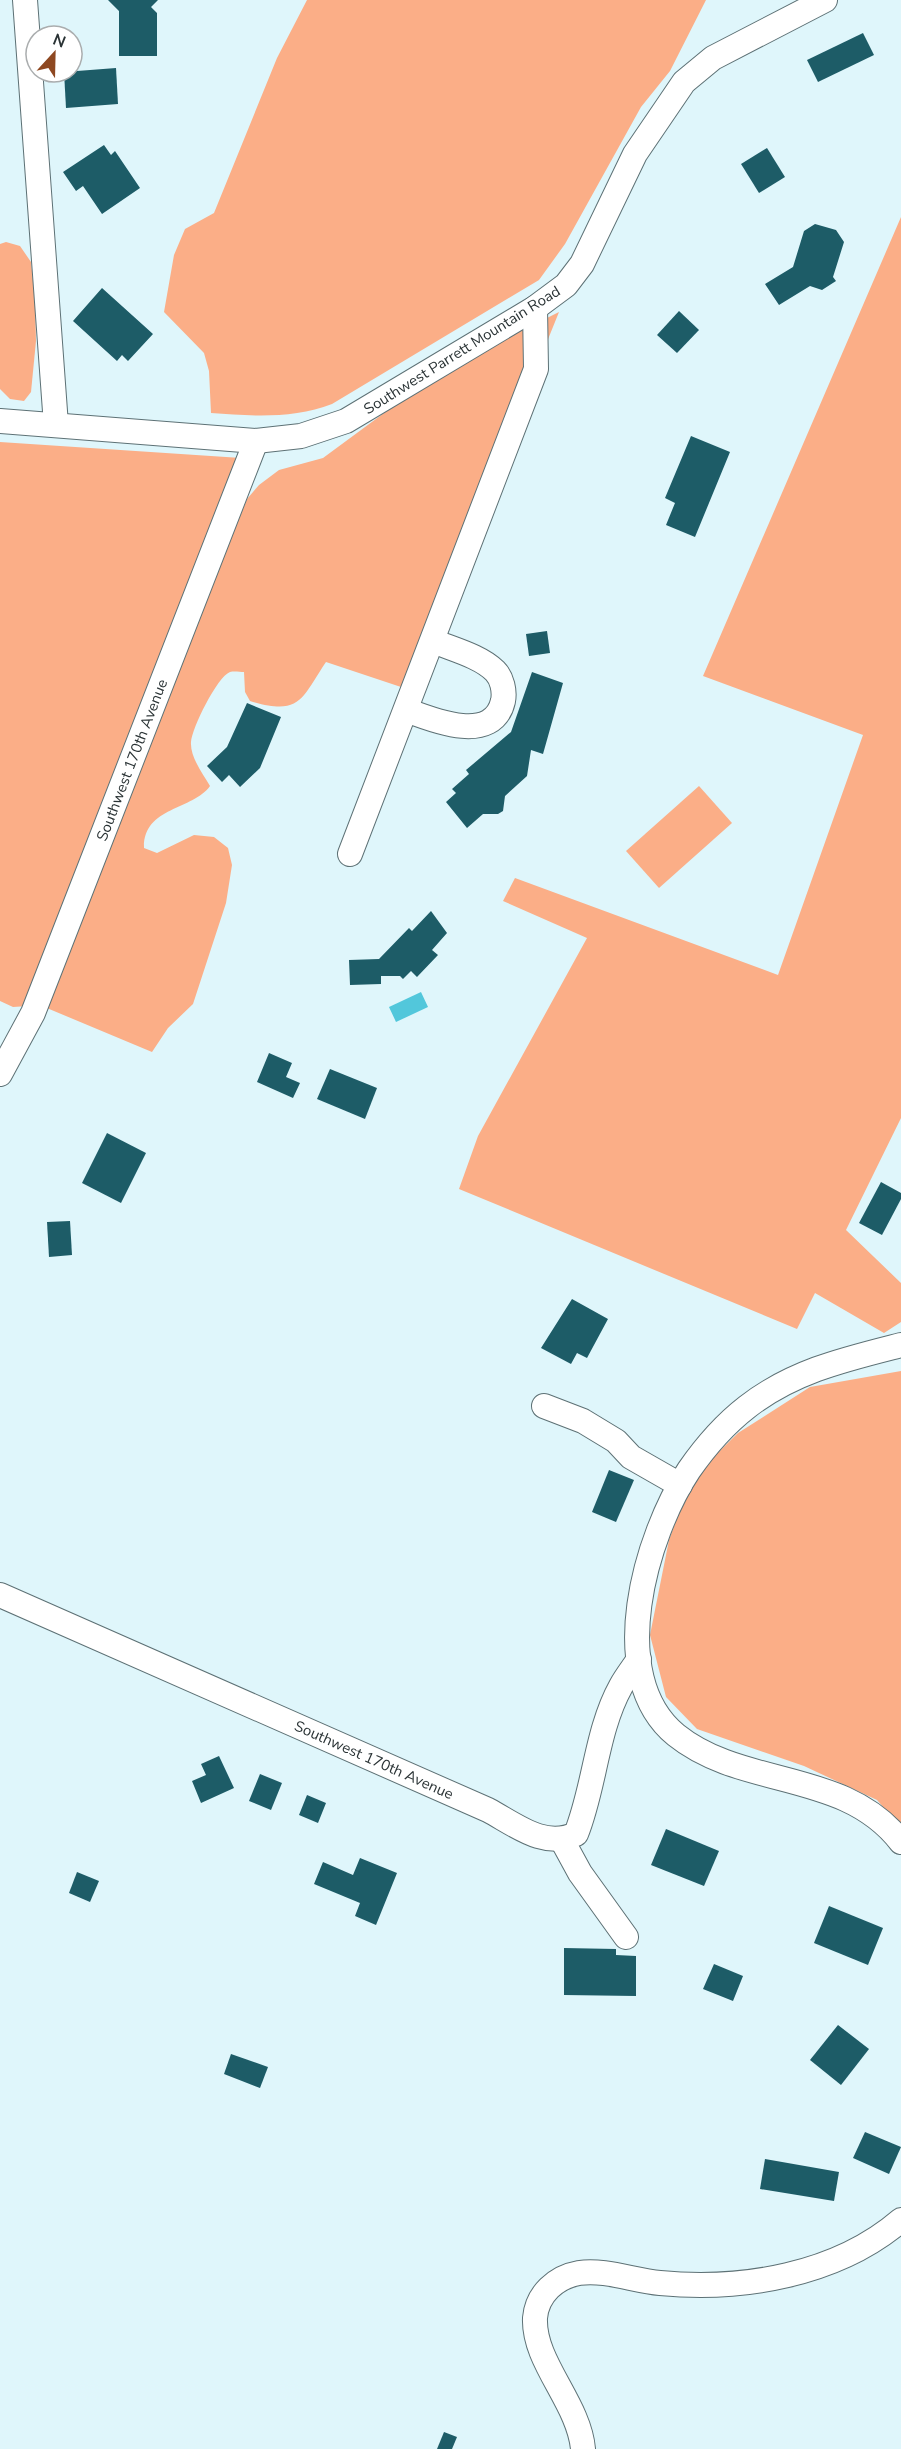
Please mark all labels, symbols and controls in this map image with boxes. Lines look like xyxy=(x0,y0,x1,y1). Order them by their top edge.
north arrow xyxy=(24,24,84,84)
text: N xyxy=(50,29,69,53)
street label: Southwest Parrett Mountain Road xyxy=(360,281,564,419)
street label: Southwest 170th Avenue xyxy=(92,676,172,844)
street label: Southwest 170th Avenue xyxy=(291,1716,457,1804)

